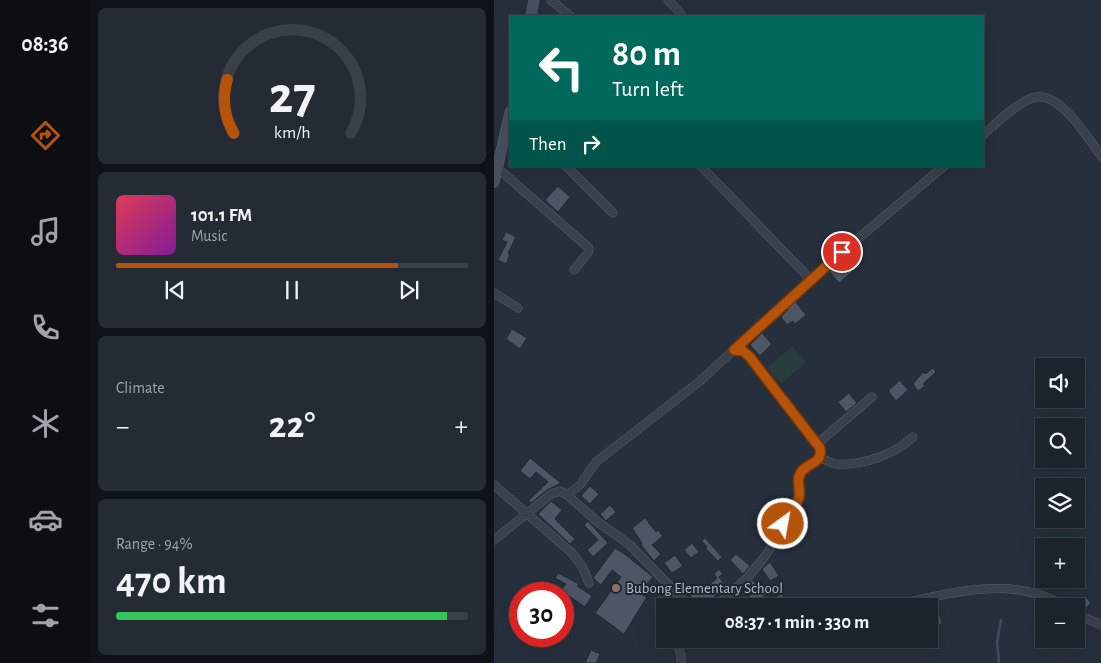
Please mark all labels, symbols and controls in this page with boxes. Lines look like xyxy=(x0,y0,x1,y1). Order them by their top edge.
text: 08:36 xyxy=(21,33,69,55)
icon: left xyxy=(529,35,594,100)
text: 80 m xyxy=(612,37,681,72)
text: 27 xyxy=(269,70,315,122)
text: Turn left xyxy=(612,78,684,100)
icon: directions xyxy=(28,118,63,153)
text: km/h xyxy=(274,124,310,142)
icon: right xyxy=(577,130,605,158)
text: Then xyxy=(529,135,567,154)
text: 101.1 FM xyxy=(191,206,252,225)
icon: music xyxy=(28,214,63,249)
text: Music xyxy=(191,228,227,244)
pin xyxy=(821,231,863,273)
icon: arrive xyxy=(828,238,856,266)
icon: previous xyxy=(161,276,189,304)
icon: pause xyxy=(278,276,306,304)
icon: next xyxy=(395,276,423,304)
icon: phone xyxy=(28,310,63,345)
map controls xyxy=(1035,358,1085,648)
button: sound xyxy=(1035,358,1085,408)
text: Climate xyxy=(116,380,165,396)
icon: climate xyxy=(28,406,63,441)
text: 22° xyxy=(269,407,315,445)
text: − xyxy=(116,413,129,441)
text: + xyxy=(455,413,468,441)
button: search xyxy=(1035,418,1085,468)
button: layers xyxy=(1035,478,1085,528)
position arrow xyxy=(756,497,808,549)
icon: car xyxy=(28,502,63,537)
text: Range · 94% xyxy=(116,536,193,552)
button: + xyxy=(1035,538,1085,588)
text: 470 km xyxy=(116,563,227,601)
place label: Bubong Elementary School xyxy=(626,581,783,596)
speed limit sign: 30 xyxy=(509,582,574,647)
marker: Bubong Elementary School xyxy=(610,582,622,594)
icon: filters xyxy=(28,598,63,633)
button: − xyxy=(1035,598,1085,648)
text: 08:37 · 1 min · 330 m xyxy=(725,613,869,632)

